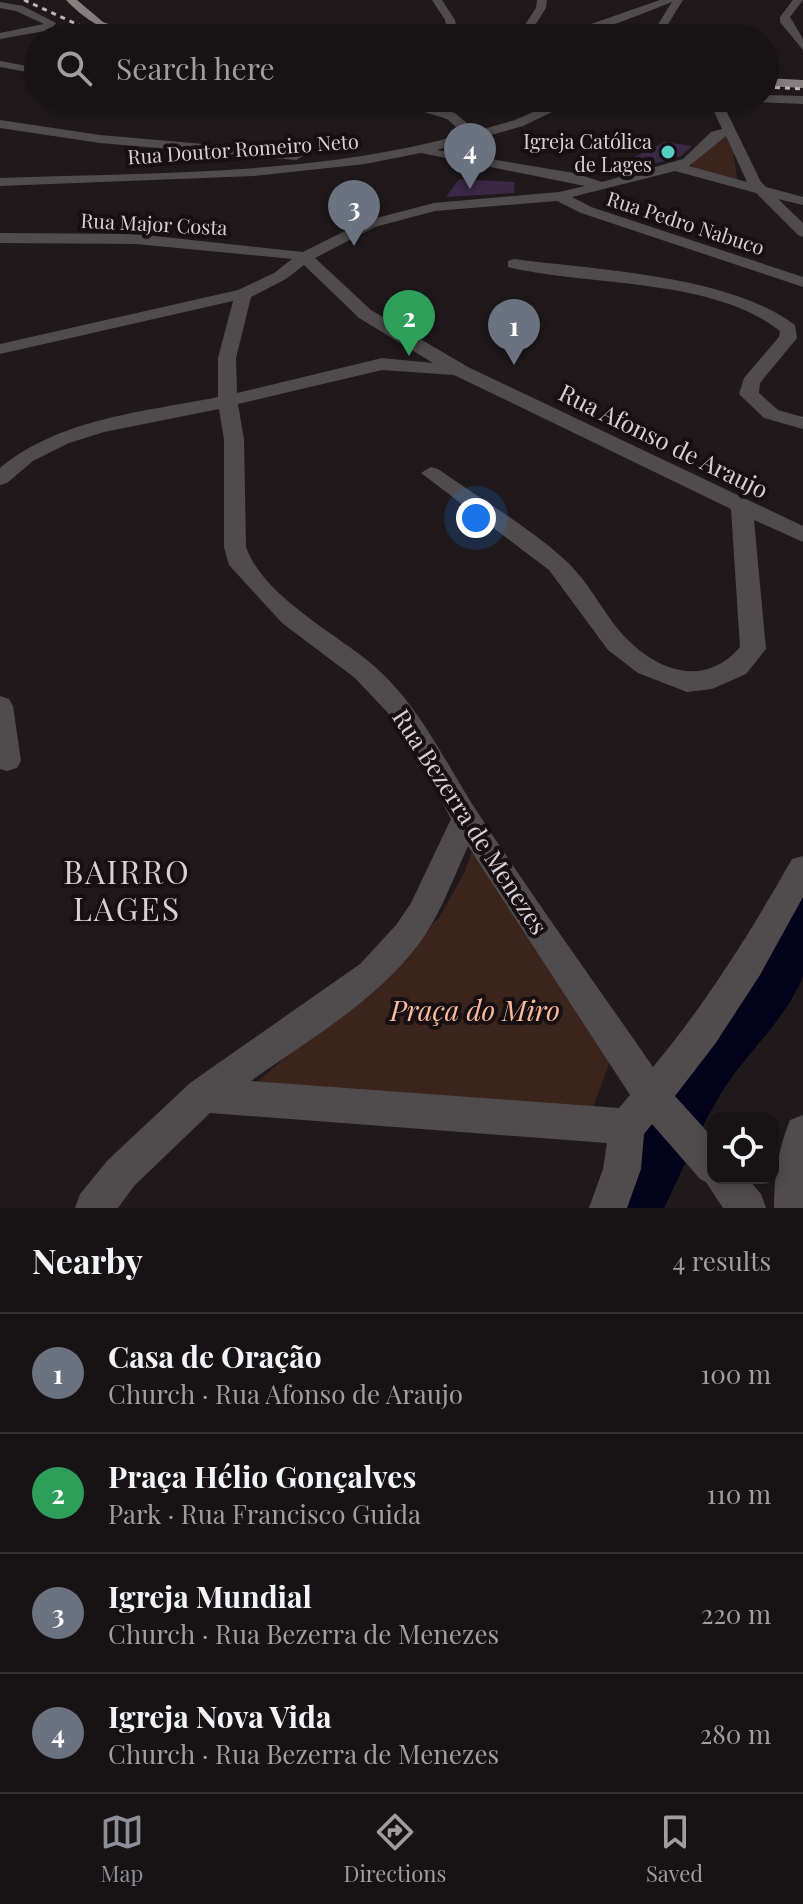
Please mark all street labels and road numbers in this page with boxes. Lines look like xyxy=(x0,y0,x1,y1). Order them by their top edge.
street label: Rua Doutor Romeiro Neto xyxy=(126,126,360,170)
street label: Rua Pedro Nabuco xyxy=(604,184,768,260)
street label: Rua Major Costa xyxy=(80,206,228,240)
street label: Rua Afonso de Araujo xyxy=(554,375,774,505)
street label: Rua Bezerra de Menezes xyxy=(386,702,556,940)

